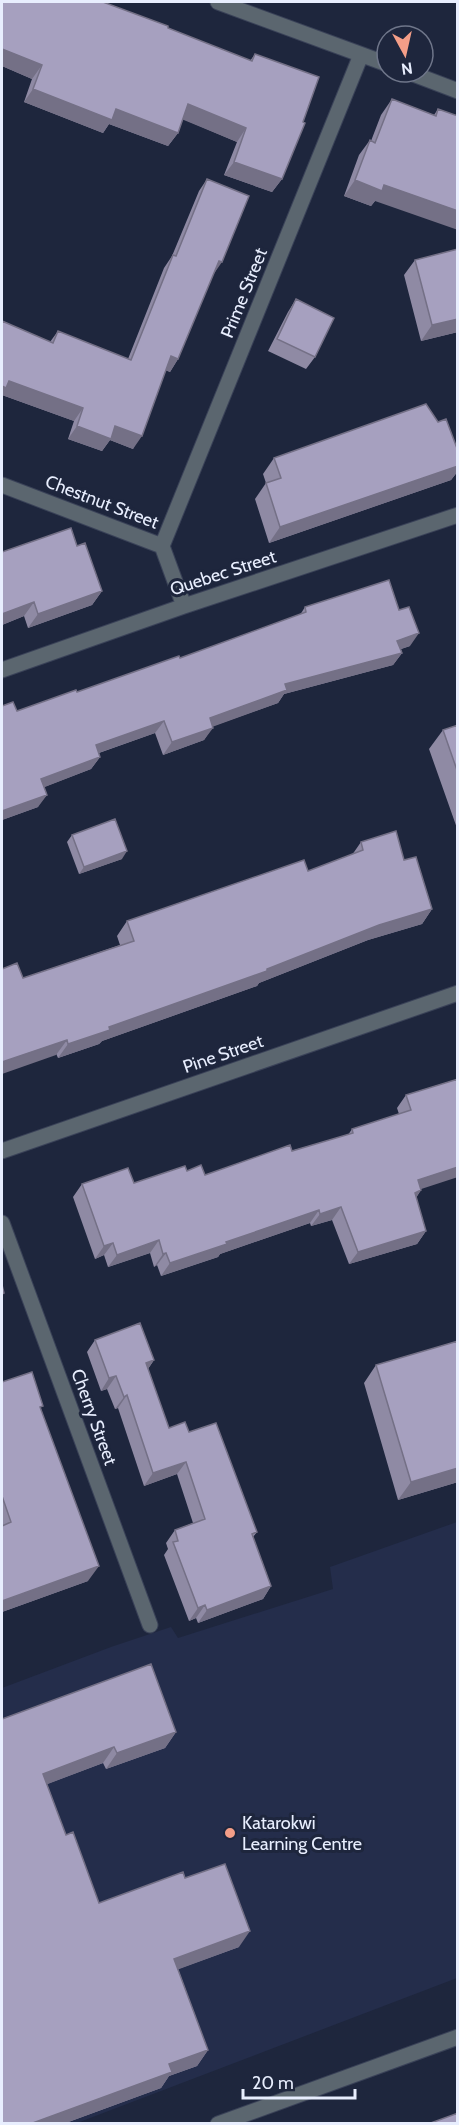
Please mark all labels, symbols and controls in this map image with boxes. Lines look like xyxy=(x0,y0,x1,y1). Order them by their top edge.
north arrow xyxy=(375,24,435,84)
text: N xyxy=(400,58,414,79)
street label: Prime Street xyxy=(216,245,272,341)
street label: Chestnut Street xyxy=(42,470,162,534)
street label: Quebec Street xyxy=(167,546,279,600)
street label: Pine Street xyxy=(180,1030,266,1078)
street label: Cherry Street xyxy=(66,1366,122,1468)
place label: Katarokwi Learning Centre xyxy=(242,1812,362,1855)
marker: Katarokwi Learning Centre xyxy=(223,1826,237,1840)
scale bar xyxy=(243,2062,356,2100)
text: 20 m xyxy=(252,2072,294,2094)

